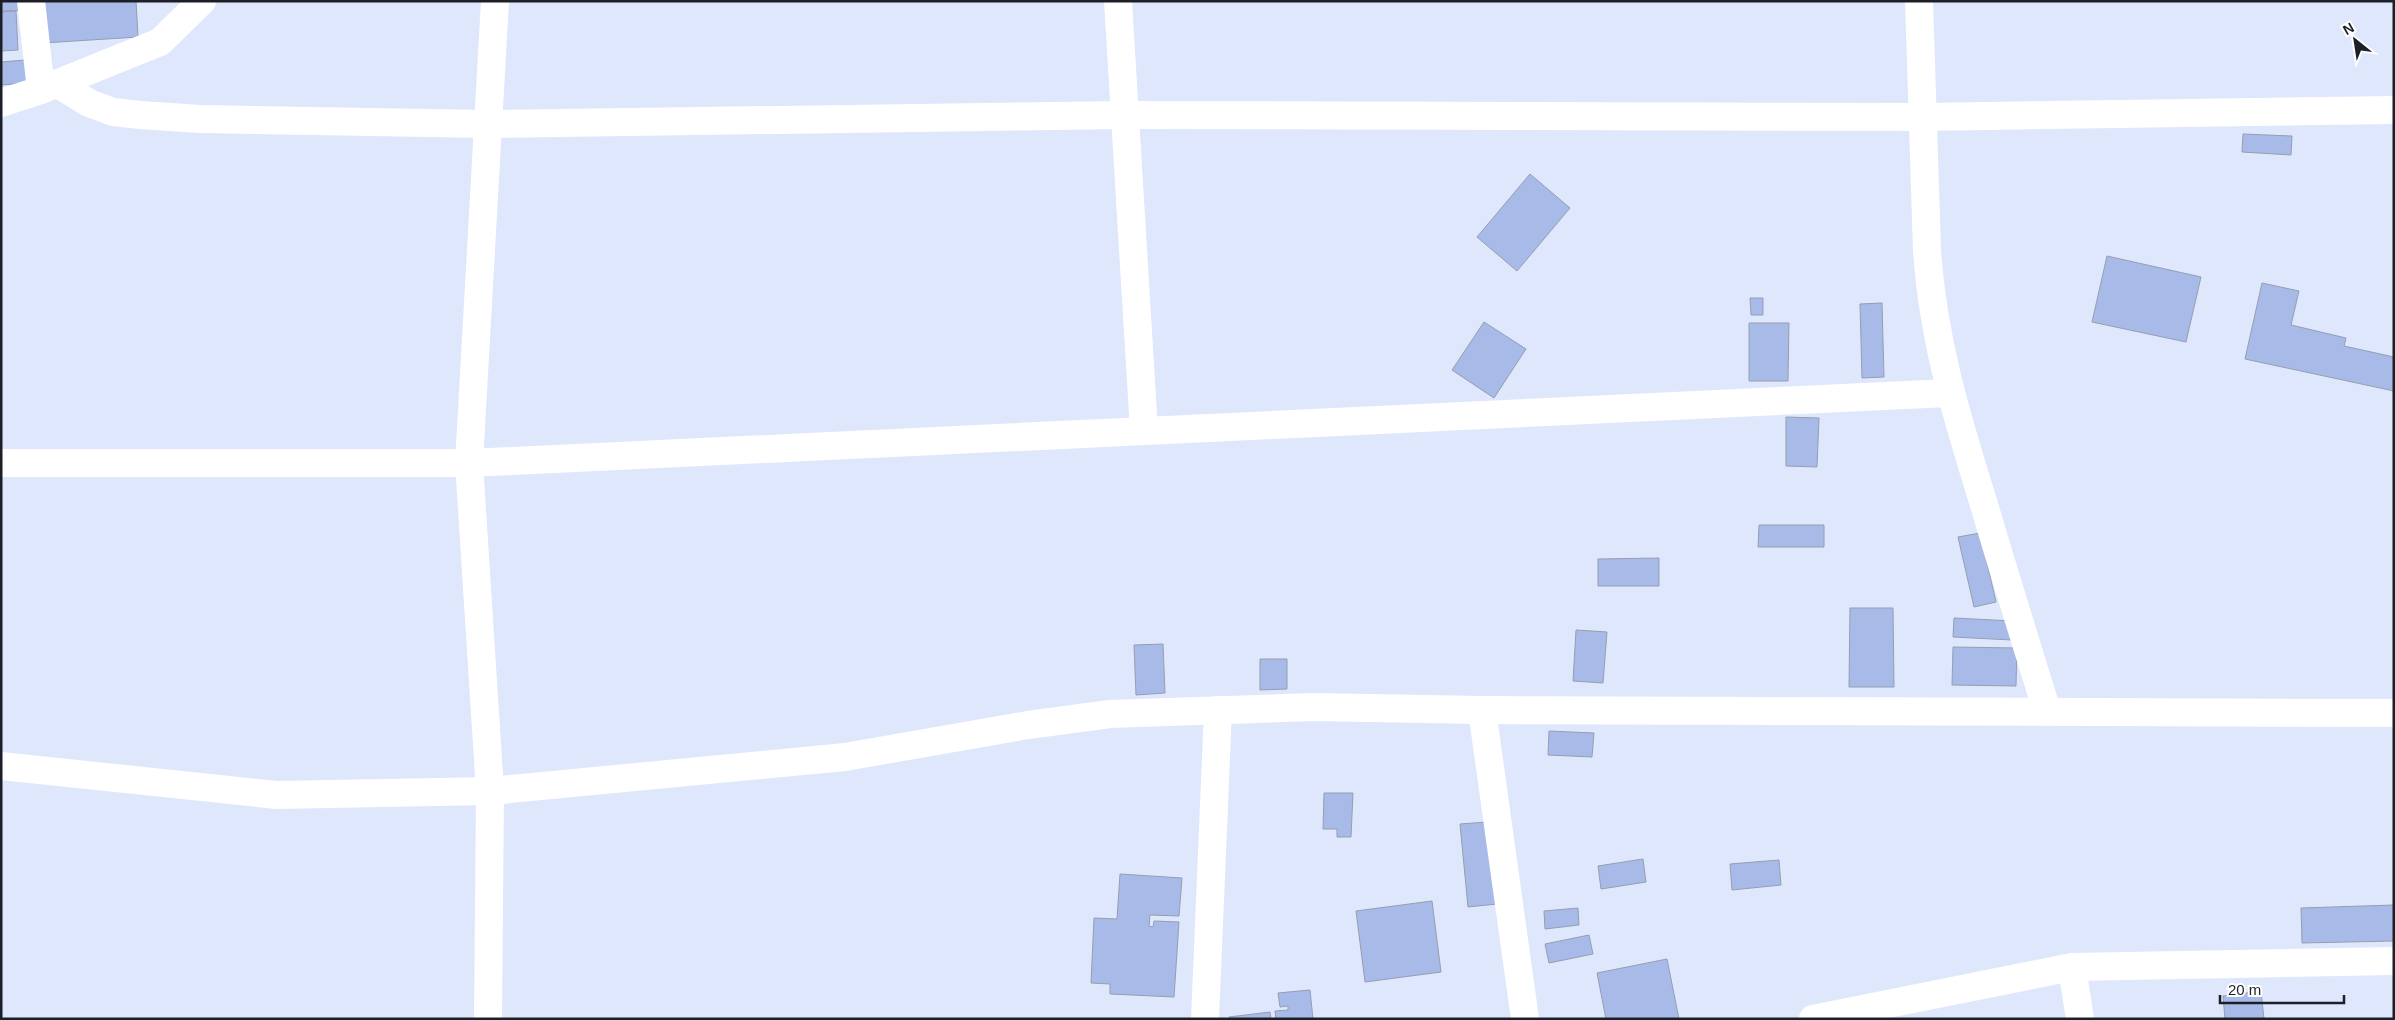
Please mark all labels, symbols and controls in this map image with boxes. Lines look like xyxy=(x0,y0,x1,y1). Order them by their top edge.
north arrow xyxy=(2330,15,2380,65)
text: N xyxy=(2340,19,2357,38)
scale bar xyxy=(2220,972,2344,1004)
text: 20 m xyxy=(2228,981,2261,998)

